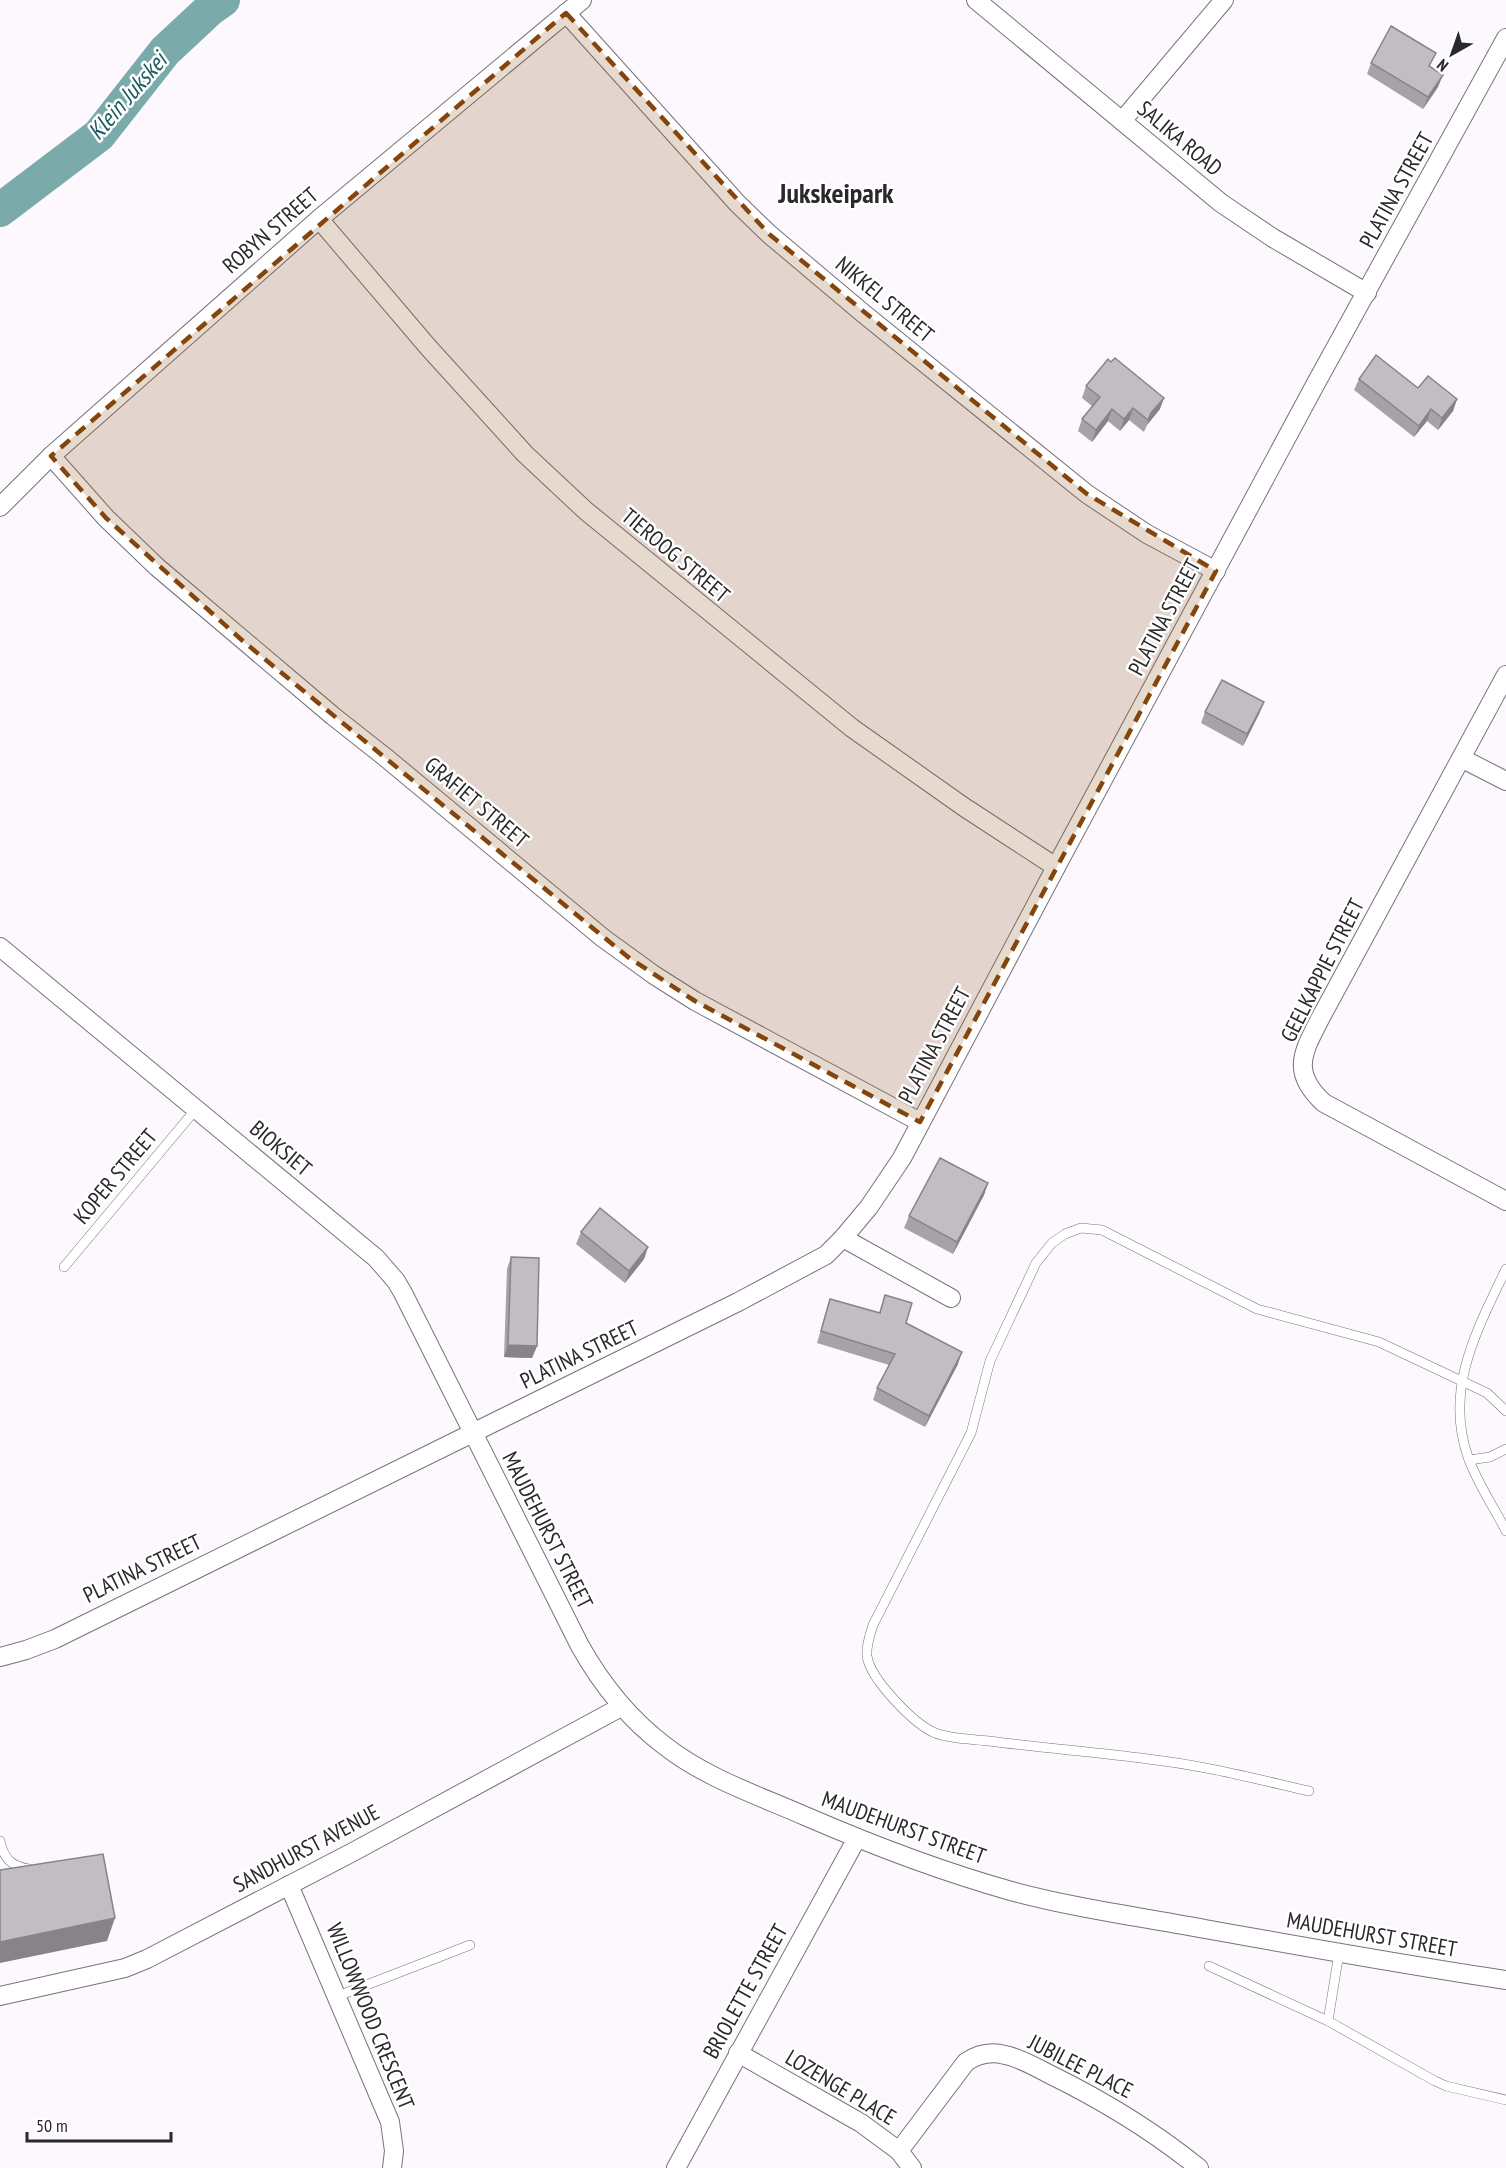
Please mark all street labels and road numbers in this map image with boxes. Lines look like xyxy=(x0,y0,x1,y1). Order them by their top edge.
street label: SALIKA ROAD xyxy=(1132,94,1228,182)
street label: PLATINA STREET xyxy=(1353,127,1439,253)
street label: ROBYN STREET xyxy=(217,181,324,279)
street label: NIKKEL STREET xyxy=(830,250,940,348)
street label: TIEROOG STREET xyxy=(616,502,736,608)
street label: PLATINA STREET xyxy=(1122,554,1206,680)
street label: GRAFIET STREET xyxy=(419,750,535,854)
street label: GEELKAPPIE STREET xyxy=(1274,893,1370,1046)
street label: PLATINA STREET xyxy=(892,982,976,1108)
street label: BIOKSIET xyxy=(244,1114,318,1182)
street label: KOPER STREET xyxy=(67,1123,163,1229)
street label: PLATINA STREET xyxy=(515,1313,643,1395)
street label: MAUDEHURST STREET xyxy=(496,1447,600,1613)
street label: PLATINA STREET xyxy=(78,1527,206,1609)
street label: MAUDEHURST STREET xyxy=(818,1784,990,1870)
street label: SANDHURST AVENUE xyxy=(228,1798,384,1898)
street label: MAUDEHURST STREET xyxy=(1285,1905,1459,1963)
street label: WILLOWWOOD CRESCENT xyxy=(321,1919,421,2114)
street label: BRIOLETTE STREET xyxy=(697,1919,794,2063)
street label: JUBILEE PLACE xyxy=(1023,2027,1138,2104)
street label: LOZENGE PLACE xyxy=(781,2043,901,2131)

